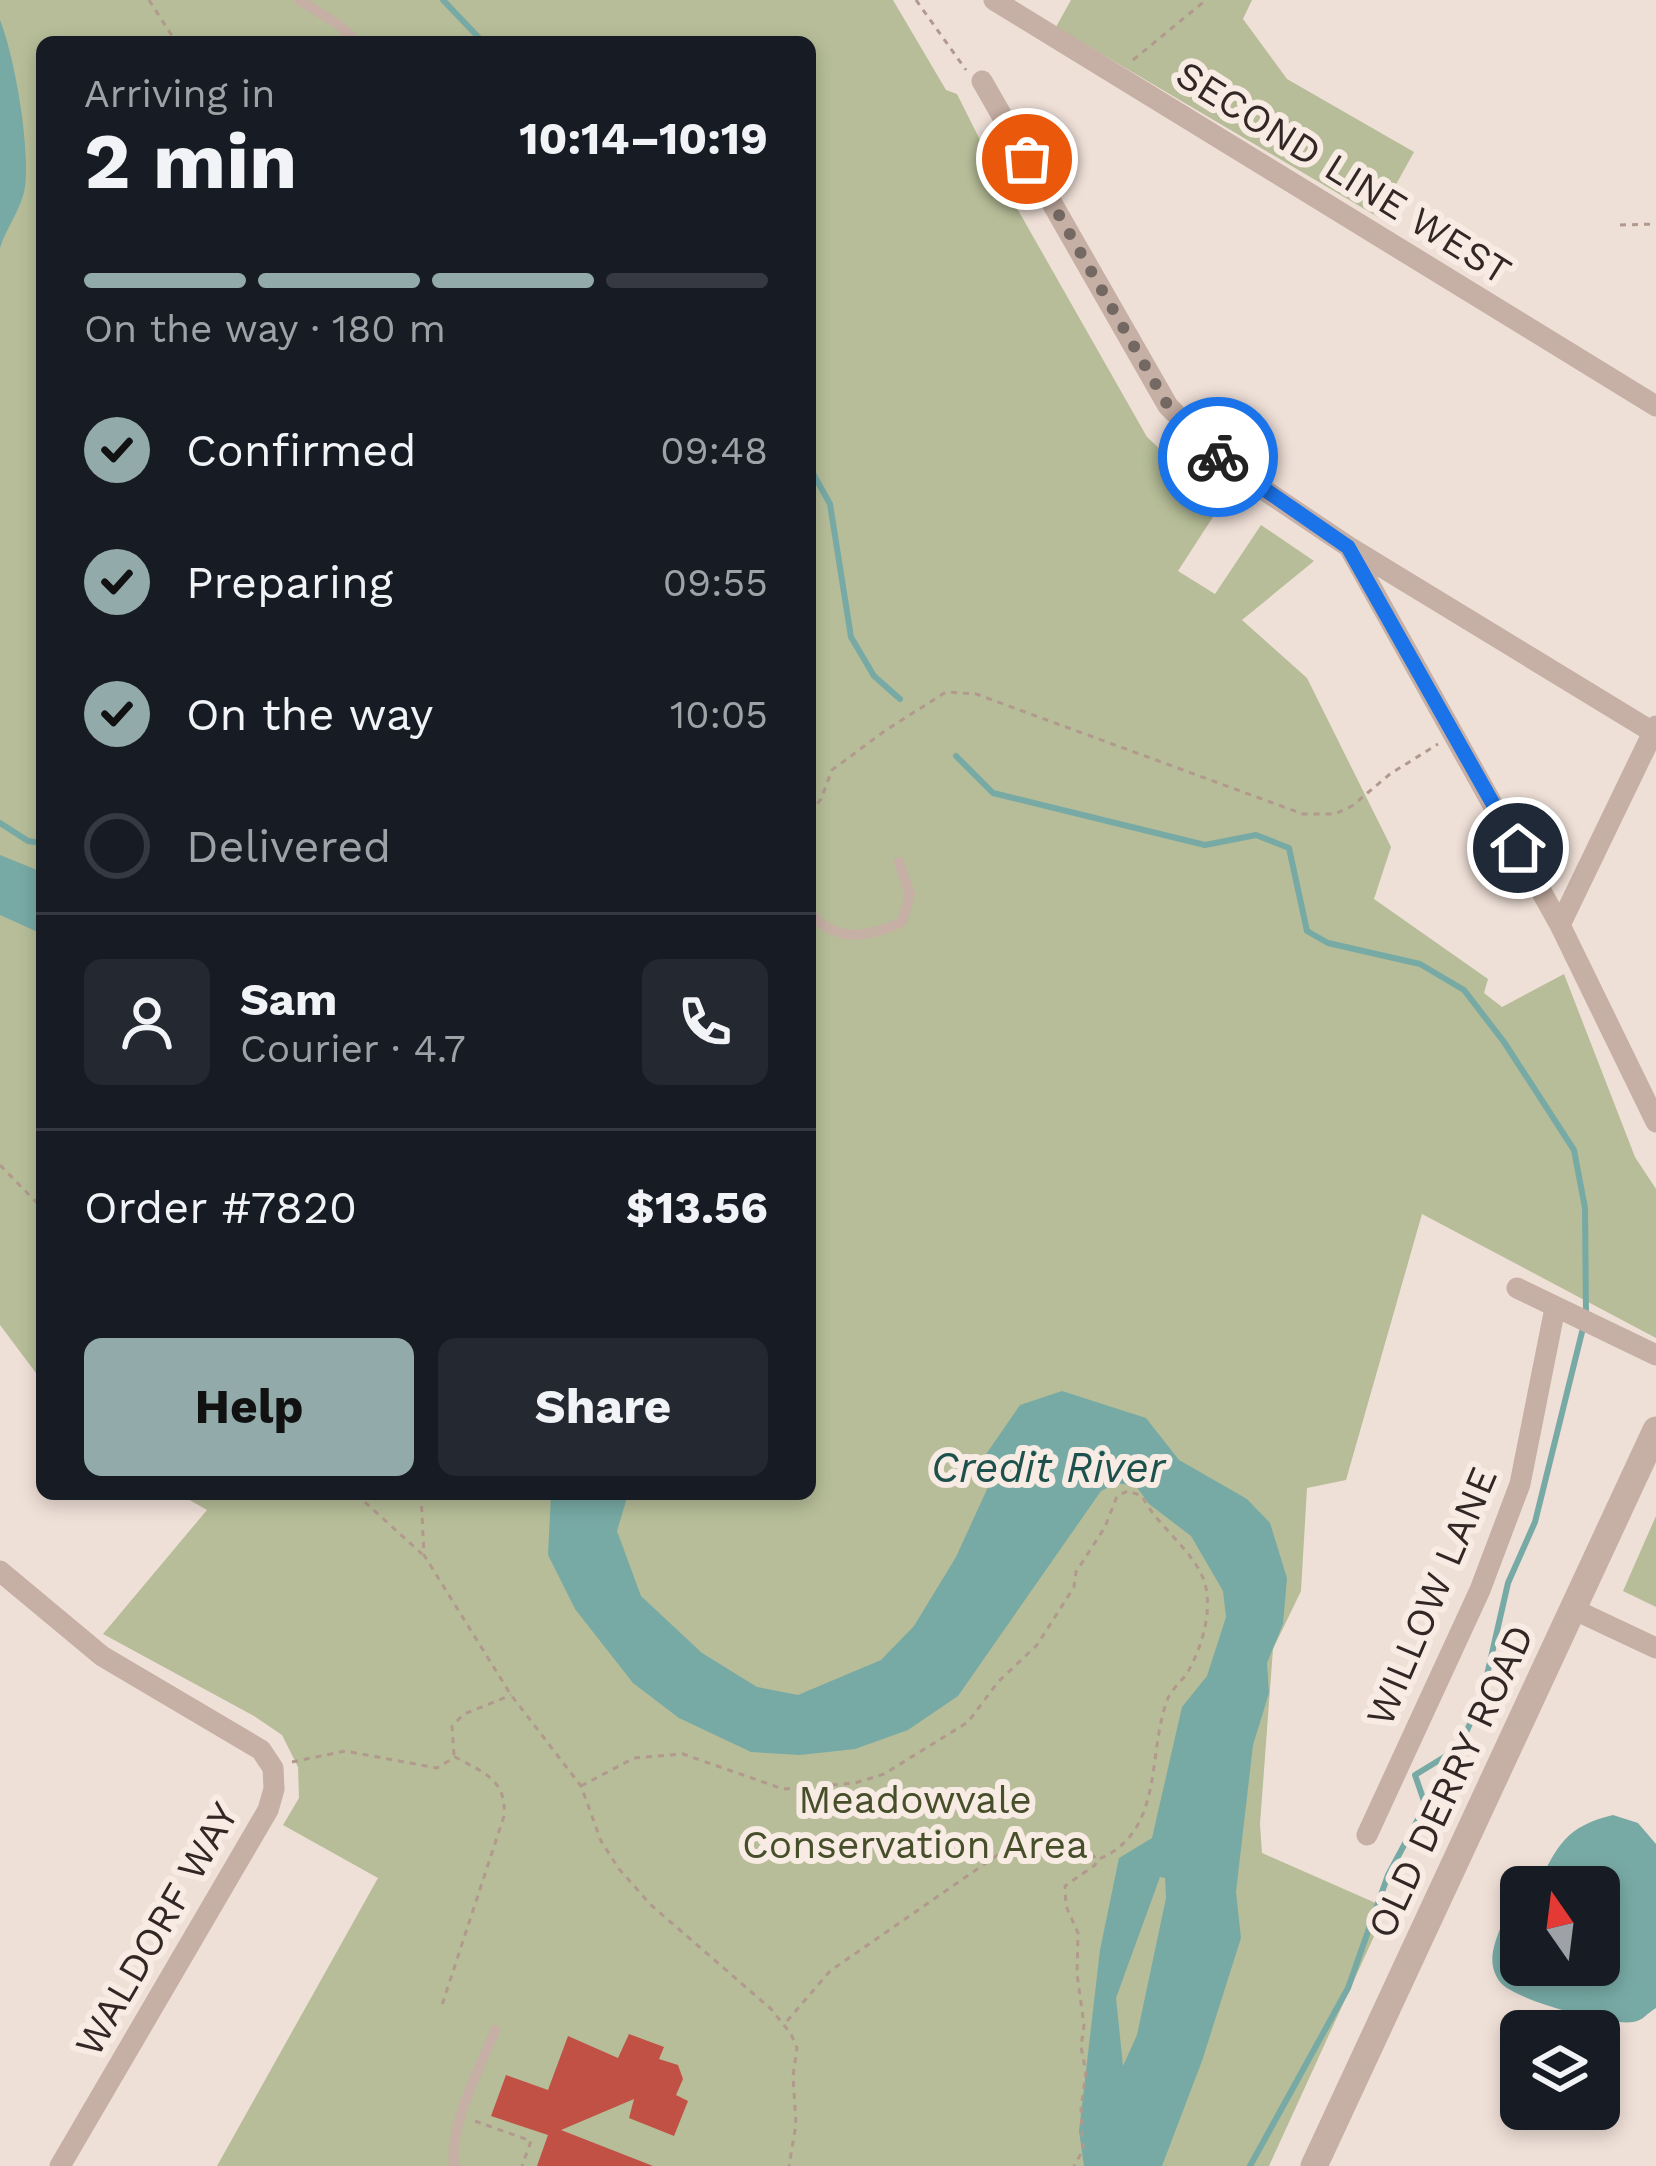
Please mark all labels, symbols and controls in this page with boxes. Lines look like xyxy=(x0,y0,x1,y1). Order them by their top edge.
street label: SECOND LINE WEST xyxy=(1168,51,1519,294)
text: Arriving in xyxy=(84,71,275,116)
pin xyxy=(976,108,1078,210)
text: 10:14–10:19 xyxy=(519,112,768,165)
text: 2 min xyxy=(84,115,297,207)
icon: bag xyxy=(994,126,1060,192)
text: On the way · 180 m xyxy=(84,306,446,351)
courier xyxy=(1158,397,1278,517)
icon: check xyxy=(84,417,150,483)
text: Confirmed xyxy=(186,424,417,477)
icon: bike xyxy=(1185,424,1251,490)
text: 09:48 xyxy=(660,428,768,473)
icon: check xyxy=(84,549,150,615)
text: Preparing xyxy=(186,556,393,609)
text: 09:55 xyxy=(663,560,768,605)
icon: check xyxy=(84,681,150,747)
text: On the way xyxy=(186,688,433,741)
text: 10:05 xyxy=(670,692,768,737)
pin xyxy=(1467,797,1569,899)
icon: home xyxy=(1485,815,1551,881)
text: Delivered xyxy=(186,820,391,873)
button: person xyxy=(84,959,210,1085)
button: phone xyxy=(642,959,768,1085)
text: Sam xyxy=(240,973,337,1026)
text: Courier · 4.7 xyxy=(240,1026,466,1071)
text: Order #7820 xyxy=(84,1181,357,1234)
text: $13.56 xyxy=(626,1181,768,1234)
button: Help xyxy=(84,1338,414,1476)
button: Share xyxy=(438,1338,768,1476)
water label: Credit River xyxy=(931,1443,1167,1492)
street label: WILLOW LANE xyxy=(1357,1460,1506,1732)
street label: OLD DERRY ROAD xyxy=(1358,1618,1543,1945)
park label: Meadowvale Conservation Area xyxy=(742,1777,1088,1867)
street label: WALDORF WAY xyxy=(66,1795,247,2064)
north arrow xyxy=(1500,1866,1620,1986)
map controls xyxy=(1500,1866,1620,2130)
button: layers xyxy=(1500,2010,1620,2130)

